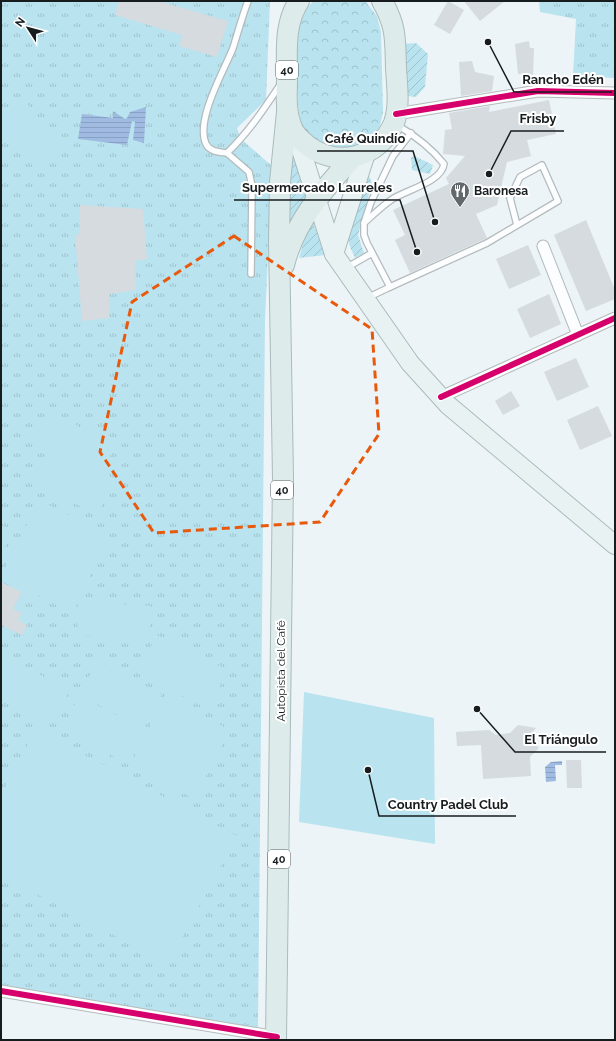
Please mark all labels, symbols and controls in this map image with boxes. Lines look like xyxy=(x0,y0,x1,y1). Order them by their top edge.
north arrow xyxy=(8,8,48,48)
text: N xyxy=(13,15,28,30)
road number: 40 xyxy=(276,61,298,79)
callout: Rancho Edén xyxy=(514,67,612,92)
text: Rancho Edén xyxy=(522,72,604,87)
callout: Frisby xyxy=(511,106,564,131)
text: Frisby xyxy=(519,111,557,126)
callout: Café Quindío xyxy=(317,126,413,151)
text: Café Quindío xyxy=(325,131,405,146)
callout: Supermercado Laureles xyxy=(234,175,400,200)
text: Supermercado Laureles xyxy=(242,180,393,195)
restaurant icon: Baronesa xyxy=(449,180,471,208)
place label: Baronesa xyxy=(474,184,528,198)
road number: 40 xyxy=(271,481,293,499)
street label: Autopista del Café xyxy=(274,620,288,722)
callout: El Triángulo xyxy=(515,727,606,752)
text: El Triángulo xyxy=(524,732,598,747)
callout: Country Padel Club xyxy=(379,791,516,816)
text: Country Padel Club xyxy=(388,797,508,812)
road number: 40 xyxy=(268,850,290,868)

